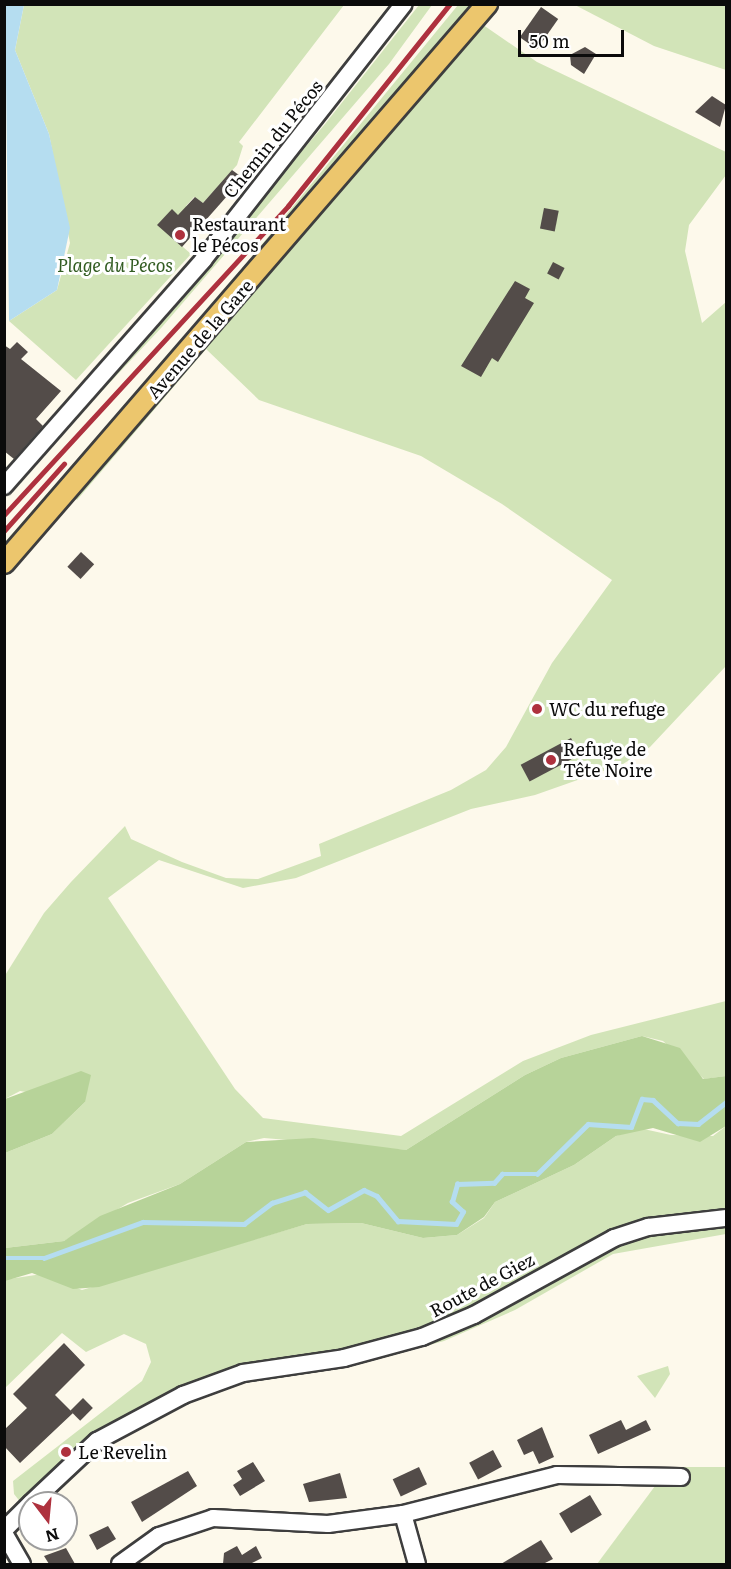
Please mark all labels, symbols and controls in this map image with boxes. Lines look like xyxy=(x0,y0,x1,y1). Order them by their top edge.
scale bar xyxy=(521,18,628,56)
text: 50 m xyxy=(529,27,570,54)
street label: Chemin du Pécos xyxy=(219,76,327,202)
place label: Restaurant le Pécos xyxy=(192,214,286,256)
marker: Restaurant le Pécos xyxy=(173,228,187,242)
park label: Plage du Pécos xyxy=(57,254,173,276)
street label: Avenue de la Gare xyxy=(142,275,258,403)
place label: WC du refuge xyxy=(549,698,665,720)
marker: WC du refuge xyxy=(530,702,544,716)
place label: Refuge de Tête Noire xyxy=(563,739,653,782)
marker: Refuge de Tête Noire xyxy=(544,753,558,767)
street label: Route de Giez xyxy=(426,1248,538,1322)
place label: Le Revelin xyxy=(78,1441,167,1463)
marker: Le Revelin xyxy=(59,1445,73,1459)
north arrow xyxy=(18,1491,78,1551)
text: N xyxy=(43,1523,62,1550)

